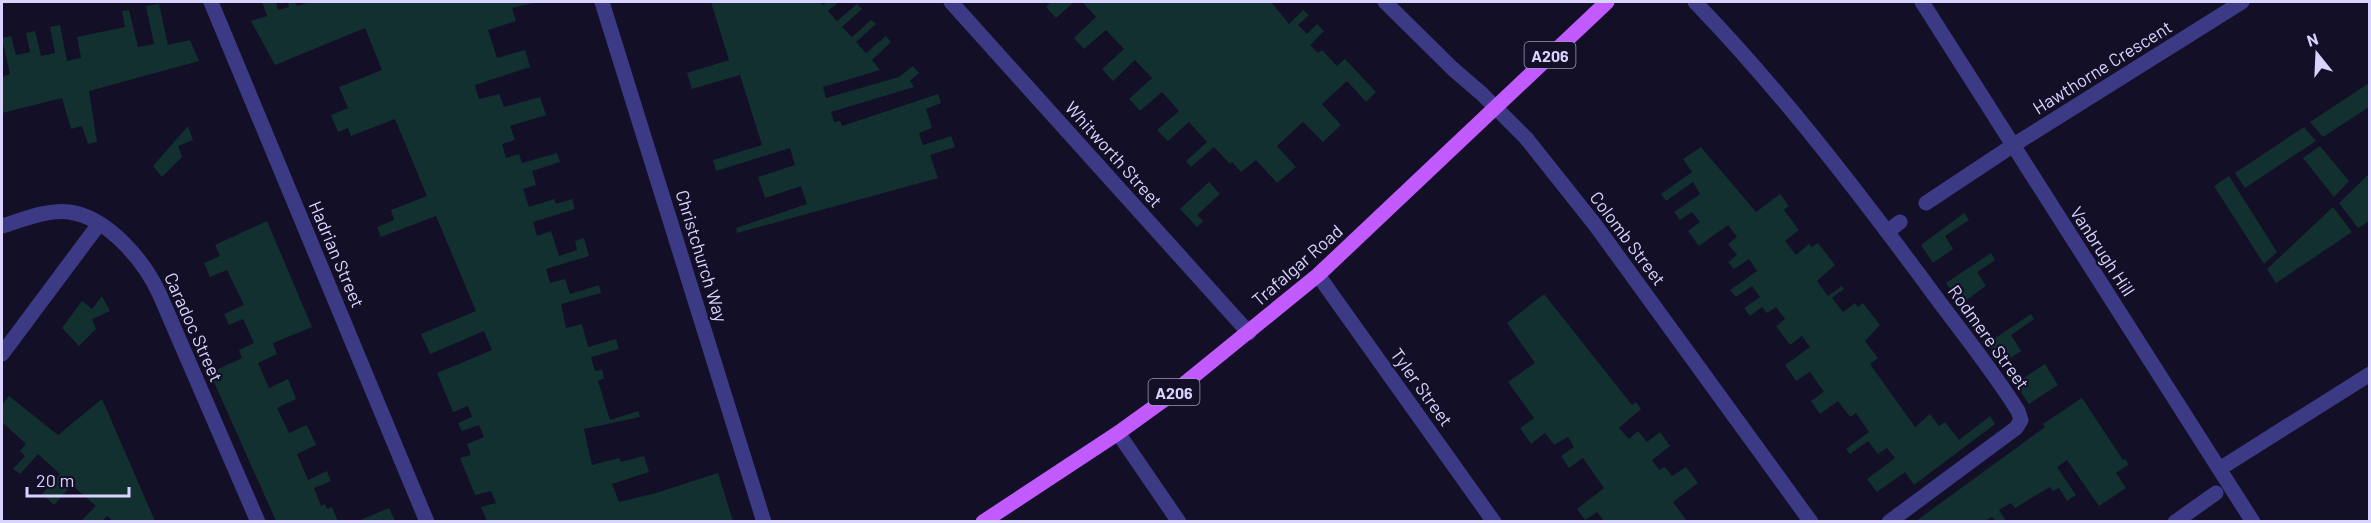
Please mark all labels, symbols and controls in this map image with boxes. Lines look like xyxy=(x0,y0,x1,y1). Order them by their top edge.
street label: Hawthorne Crescent xyxy=(2028,15,2176,119)
north arrow xyxy=(2287,24,2347,84)
text: N xyxy=(2304,29,2320,50)
road number: A206 xyxy=(1524,42,1576,68)
street label: Whitworth Street xyxy=(1061,97,1167,211)
street label: Christchurch Way xyxy=(671,187,733,325)
street label: Colomb Street xyxy=(1585,187,1671,289)
street label: Hadrian Street xyxy=(305,197,369,311)
street label: Vanbrugh Hill xyxy=(2066,202,2140,300)
street label: Trafalgar Road xyxy=(1247,220,1347,310)
street label: Caradoc Street xyxy=(160,269,228,385)
street label: Rodmere Street xyxy=(1944,280,2034,394)
street label: Tyler Street xyxy=(1386,344,1458,430)
road number: A206 xyxy=(1148,379,1200,405)
scale bar xyxy=(27,460,129,498)
text: 20 m xyxy=(36,469,74,491)

